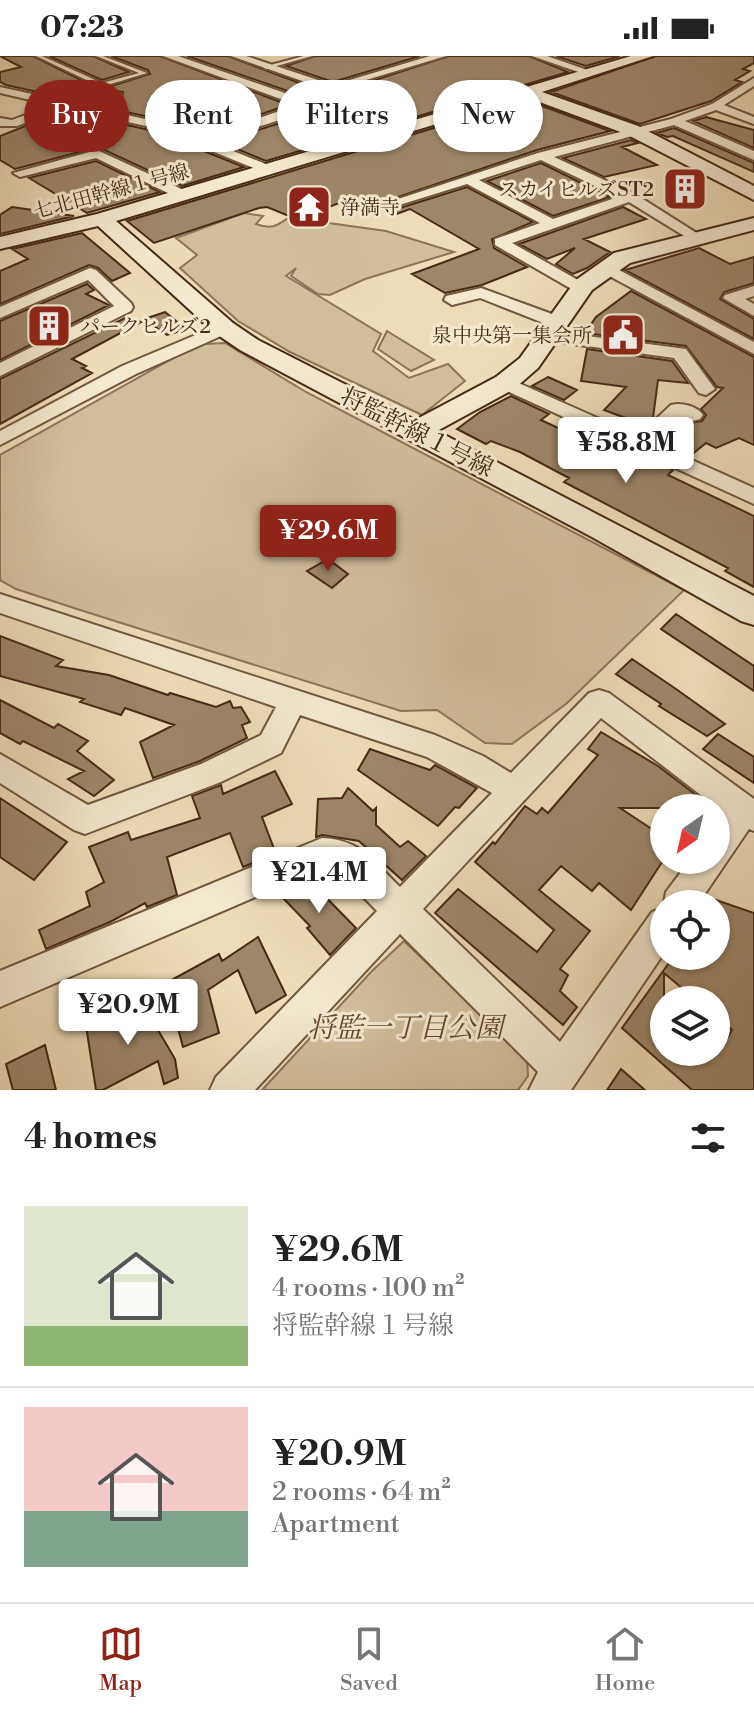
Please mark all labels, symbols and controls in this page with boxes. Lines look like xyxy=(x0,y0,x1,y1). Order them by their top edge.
text: 07:23 xyxy=(40,9,124,47)
chip: Buy xyxy=(24,80,129,152)
chip: Rent xyxy=(145,80,261,152)
chip: Filters xyxy=(277,80,417,152)
chip: New xyxy=(433,80,543,152)
street label: 七北田幹線１号線 xyxy=(31,160,192,225)
building icon: スカイヒルズST2 xyxy=(661,165,709,213)
place label: スカイヒルズST2 xyxy=(498,178,654,203)
temple icon: 浄満寺 xyxy=(285,183,333,231)
place label: 浄満寺 xyxy=(340,196,400,221)
building icon: パークヒルズ2 xyxy=(25,302,73,350)
public building icon: 泉中央第一集会所 xyxy=(599,311,647,359)
place label: パークヒルズ2 xyxy=(80,315,211,340)
place label: 泉中央第一集会所 xyxy=(432,324,592,349)
street label: 将監幹線１号線 xyxy=(335,381,498,484)
pin: ¥58.8M xyxy=(561,417,691,485)
text: ¥58.8M xyxy=(576,427,676,459)
pin: ¥29.6M xyxy=(263,505,393,573)
text: ¥29.6M xyxy=(278,515,378,547)
north arrow xyxy=(650,794,730,874)
map controls xyxy=(650,794,730,1066)
pin: ¥21.4M xyxy=(254,847,384,915)
text: ¥21.4M xyxy=(270,857,368,889)
button: locate xyxy=(650,890,730,970)
pin: ¥20.9M xyxy=(63,979,193,1047)
button: layers xyxy=(650,986,730,1066)
text: ¥20.9M xyxy=(77,989,179,1021)
park label: 将監一丁目公園 xyxy=(307,1011,507,1046)
icon: filters xyxy=(686,1116,730,1160)
text: 4 homes xyxy=(24,1117,157,1159)
text: ¥29.6M xyxy=(272,1230,403,1272)
icon: home xyxy=(88,1238,184,1334)
text: 4 rooms · 100 m² xyxy=(272,1272,464,1304)
text: 将監幹線１号線 xyxy=(272,1310,454,1342)
text: ¥20.9M xyxy=(272,1434,406,1476)
icon: home xyxy=(88,1439,184,1535)
text: 2 rooms · 64 m² xyxy=(272,1476,451,1508)
text: Apartment xyxy=(272,1508,400,1540)
tab: Map xyxy=(99,1622,143,1697)
tab: Saved xyxy=(340,1622,398,1697)
tab: Home xyxy=(595,1622,655,1697)

